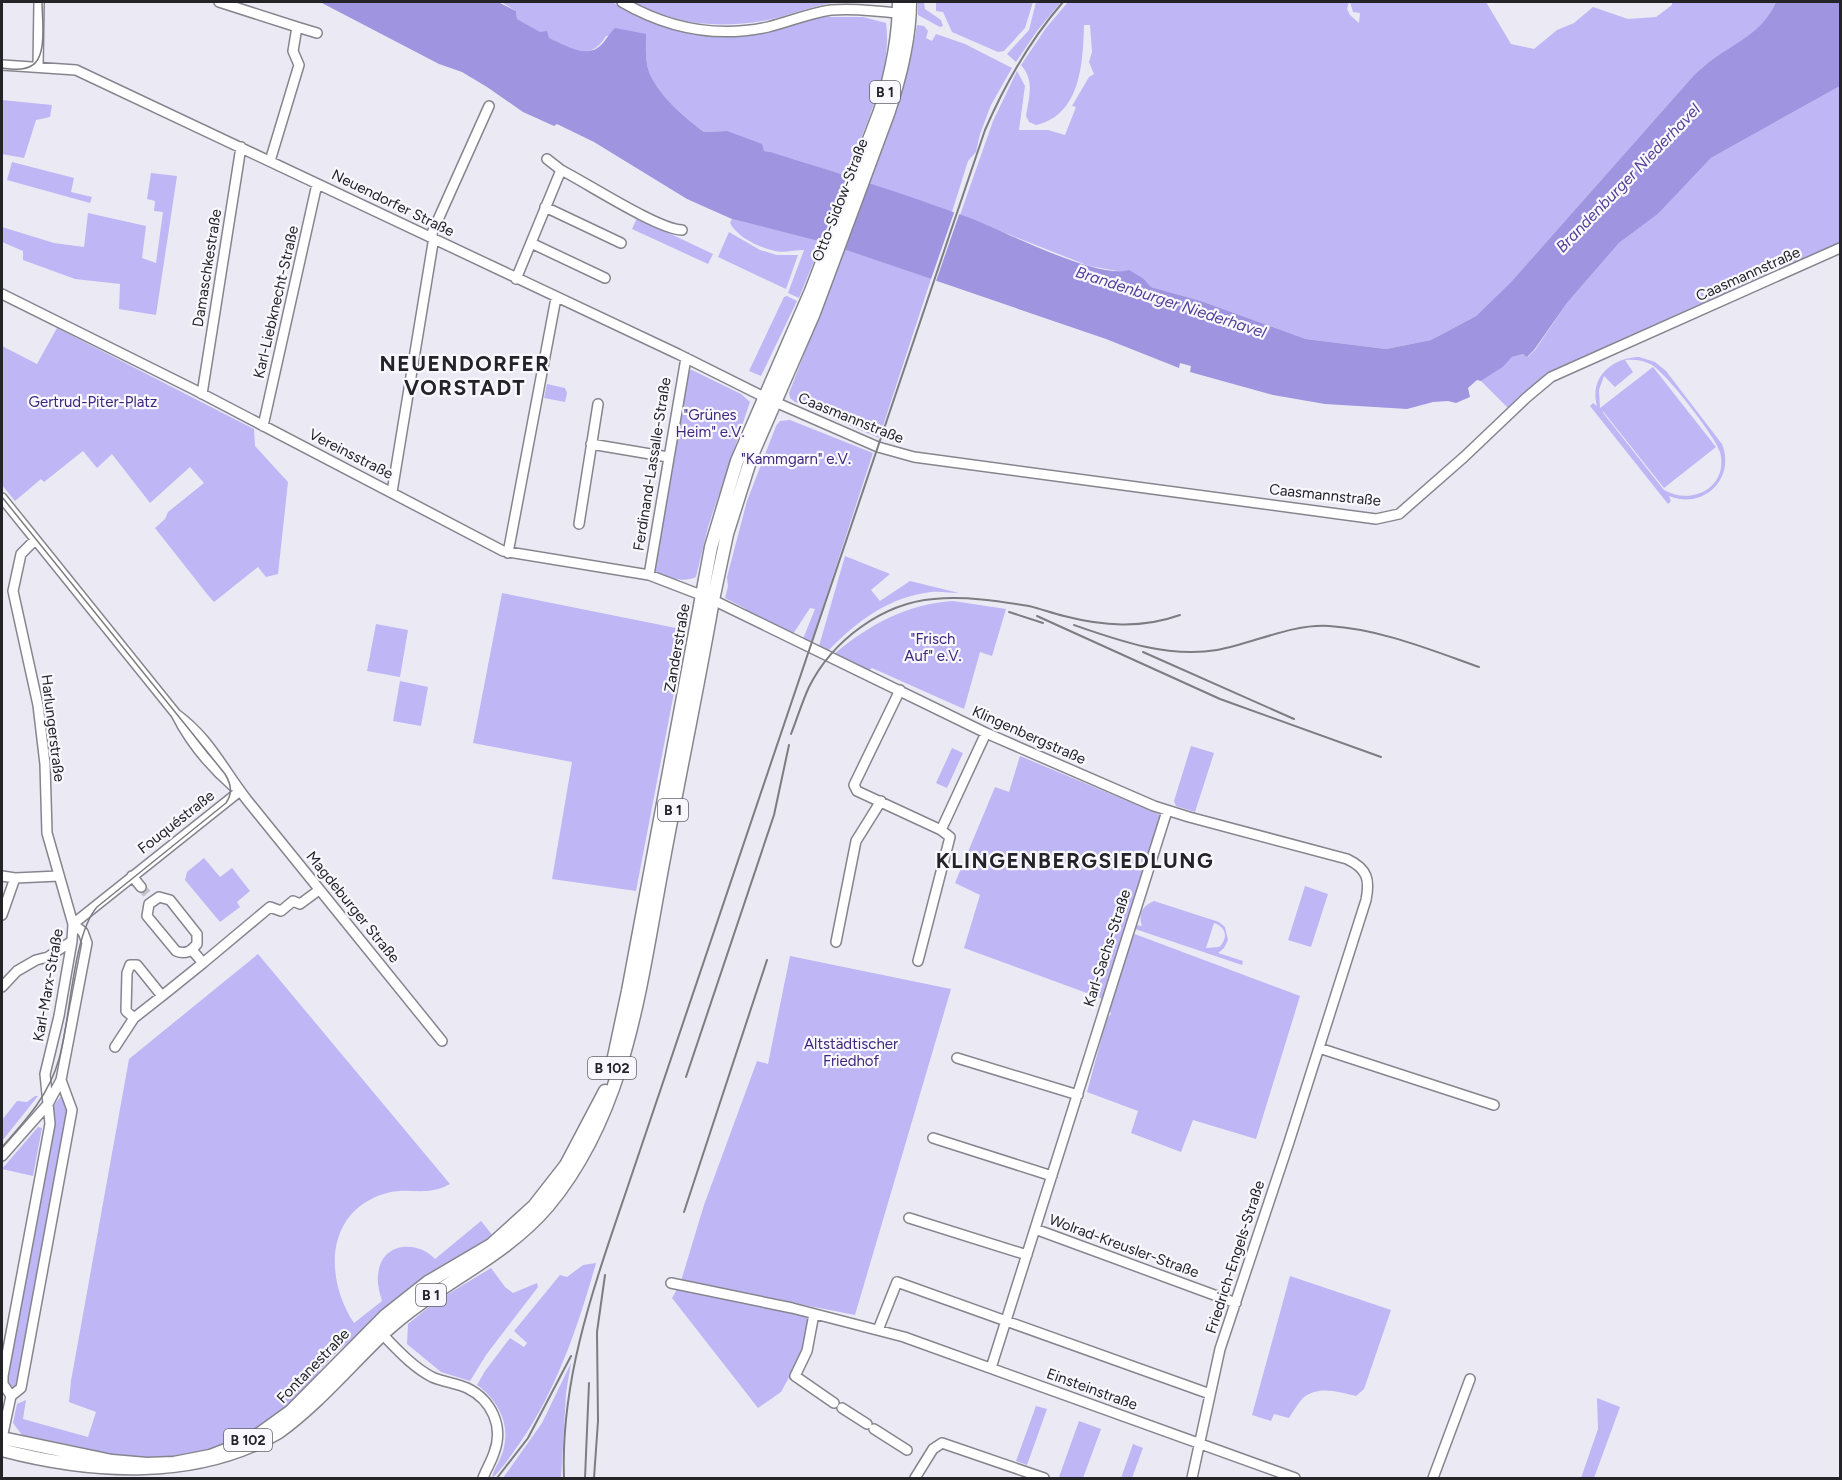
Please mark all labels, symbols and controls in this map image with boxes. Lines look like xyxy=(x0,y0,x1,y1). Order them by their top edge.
road number: B 1 xyxy=(870,81,900,103)
water label: Brandenburger Niederhavel xyxy=(1552,99,1704,256)
street label: Otto-Sidow-Straße xyxy=(808,136,872,264)
street label: Neuendorfer Straße xyxy=(329,166,457,240)
street label: Damaschkestraße xyxy=(189,208,225,328)
street label: Karl-Liebknecht-Straße xyxy=(250,224,302,380)
street label: Caasmannstraße xyxy=(1693,243,1803,305)
water label: Brandenburger Niederhavel xyxy=(1073,262,1269,342)
district label: NEUENDORFER VORSTADT xyxy=(380,351,550,400)
street label: Ferdinand-Lassalle-Straße xyxy=(629,376,675,552)
street label: Caasmannstraße xyxy=(796,389,906,447)
park label: Gertrud-Piter-Platz xyxy=(29,393,157,411)
park label: "Grünes Heim" e.V. xyxy=(675,406,745,441)
street label: Vereinsstraße xyxy=(306,425,396,483)
park label: "Kammgarn" e.V. xyxy=(741,450,851,468)
street label: Caasmannstraße xyxy=(1268,480,1382,510)
street label: Zanderstraße xyxy=(660,602,694,694)
park label: "Frisch Auf" e.V. xyxy=(904,630,962,665)
street label: Harlungerstraße xyxy=(37,673,69,783)
street label: Klingenbergstraße xyxy=(969,702,1089,768)
street label: Fouquéstraße xyxy=(134,786,218,858)
road number: B 1 xyxy=(658,799,688,821)
street label: Magdeburger Straße xyxy=(302,848,404,966)
district label: KLINGENBERGSIEDLUNG xyxy=(936,848,1214,873)
street label: Karl-Sachs-Straße xyxy=(1080,887,1134,1009)
street label: Karl-Marx-Straße xyxy=(29,927,67,1043)
park label: Altstädtischer Friedhof xyxy=(804,1035,898,1070)
road number: B 102 xyxy=(588,1057,636,1079)
street label: Friedrich-Engels-Straße xyxy=(1202,1178,1268,1336)
street label: Wolrad-Kreusler-Straße xyxy=(1047,1210,1201,1282)
road number: B 1 xyxy=(416,1284,446,1306)
street label: Fontanestraße xyxy=(273,1325,353,1407)
street label: Einsteinstraße xyxy=(1044,1364,1140,1414)
road number: B 102 xyxy=(224,1429,272,1451)

